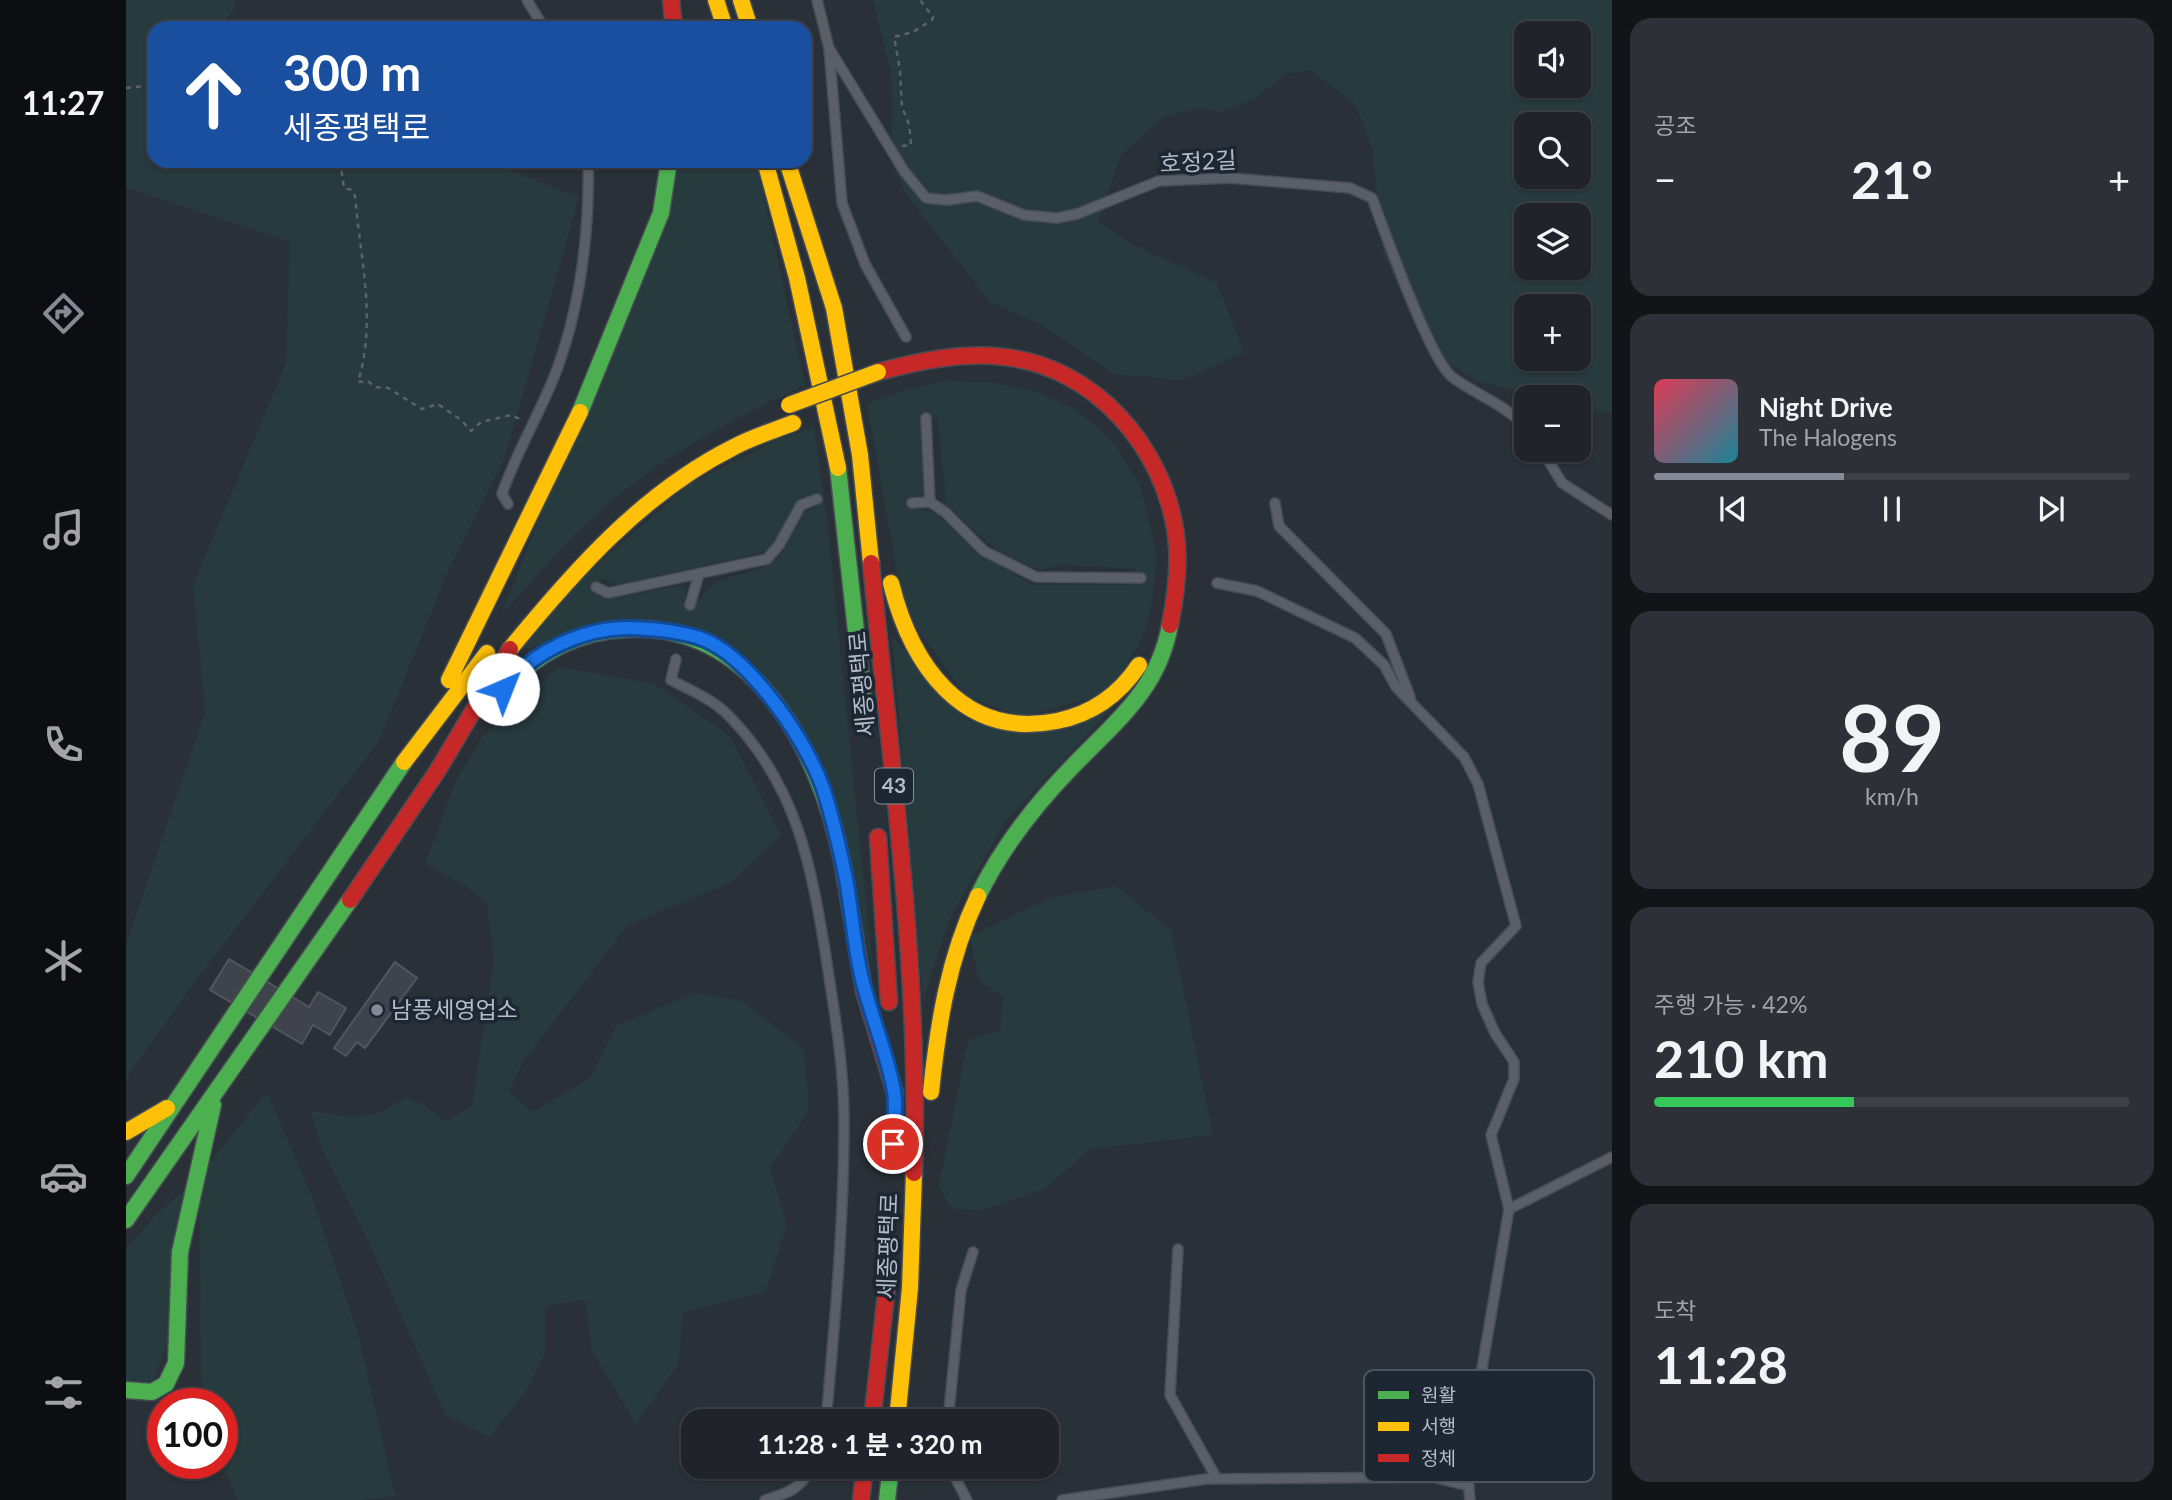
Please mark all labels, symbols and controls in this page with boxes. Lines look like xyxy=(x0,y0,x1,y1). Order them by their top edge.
map controls xyxy=(1514,21,1591,462)
button: sound xyxy=(1514,21,1591,98)
text: 300 m xyxy=(283,43,421,101)
icon: ahead xyxy=(168,49,259,140)
text: 11:27 xyxy=(22,83,104,122)
text: 세종평택로 xyxy=(283,107,430,146)
text: 공조 xyxy=(1654,111,1696,139)
button: search xyxy=(1514,112,1591,189)
street label: 호정2길 xyxy=(1159,145,1237,177)
text: 21° xyxy=(1851,148,1933,210)
text: − xyxy=(1654,156,1676,202)
text: + xyxy=(2108,156,2130,202)
button: layers xyxy=(1514,203,1591,280)
icon: directions xyxy=(39,289,88,338)
button: + xyxy=(1514,294,1591,371)
button: − xyxy=(1514,385,1591,462)
text: Night Drive xyxy=(1759,391,1893,423)
text: The Halogens xyxy=(1759,423,1897,451)
icon: previous xyxy=(1714,490,1752,528)
icon: pause xyxy=(1873,490,1911,528)
icon: next xyxy=(2032,490,2070,528)
icon: music xyxy=(39,505,88,554)
street label: 세종평택로 xyxy=(842,630,880,738)
position arrow xyxy=(466,652,540,726)
text: 89 xyxy=(1839,682,1945,791)
icon: phone xyxy=(39,720,88,769)
road number: 43 xyxy=(875,768,913,804)
text: km/h xyxy=(1865,782,1919,810)
icon: climate xyxy=(39,936,88,985)
text: 주행 가능 · 42% xyxy=(1654,990,1807,1018)
place label: 남풍세영업소 xyxy=(391,995,518,1023)
marker: 남풍세영업소 xyxy=(369,1002,385,1018)
text: 210 km xyxy=(1654,1027,1828,1089)
pin xyxy=(863,1114,923,1174)
icon: arrive xyxy=(874,1125,912,1163)
icon: car xyxy=(39,1152,88,1201)
street label: 세종평택로 xyxy=(871,1193,903,1299)
text: 도착 xyxy=(1654,1296,1696,1324)
text: 11:28 xyxy=(1654,1333,1788,1395)
icon: filters xyxy=(39,1368,88,1417)
legend xyxy=(1364,1370,1594,1482)
text: 원활 xyxy=(1421,1383,1456,1406)
speed limit sign: 100 xyxy=(147,1388,238,1479)
text: 서행 xyxy=(1421,1414,1456,1437)
text: 11:28 · 1 분 · 320 m xyxy=(757,1428,983,1460)
text: 정체 xyxy=(1421,1446,1456,1469)

